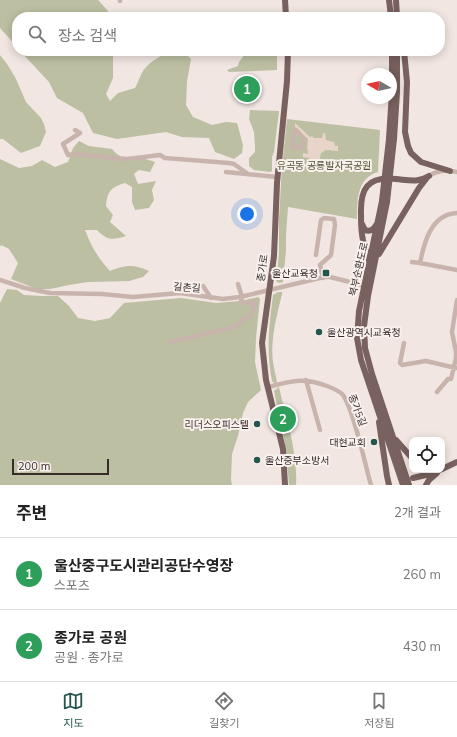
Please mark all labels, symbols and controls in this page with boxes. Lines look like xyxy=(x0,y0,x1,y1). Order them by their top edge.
search box xyxy=(12,12,445,56)
icon: search xyxy=(26,23,48,45)
text: 장소 검색 xyxy=(58,26,117,45)
north arrow xyxy=(361,68,397,104)
pin: 1 xyxy=(234,74,260,104)
park label: 유곡동 공룡발자국공원 xyxy=(277,159,371,172)
your location xyxy=(237,204,257,224)
street label: 북부순환도로 xyxy=(346,241,371,297)
street label: 종가로 xyxy=(254,253,271,283)
place label: 울산교육청 xyxy=(272,267,318,280)
marker: 울산교육청 xyxy=(321,268,331,278)
street label: 길촌길 xyxy=(173,280,201,295)
place label: 울산광역시교육청 xyxy=(327,326,401,339)
marker: 울산광역시교육청 xyxy=(314,327,324,337)
street label: 종가5길 xyxy=(345,392,370,428)
pin: 2 xyxy=(270,404,296,434)
place label: 리더스오피스텔 xyxy=(185,418,249,431)
marker: 리더스오피스텔 xyxy=(252,419,262,429)
place label: 대현교회 xyxy=(329,436,366,449)
marker: 대현교회 xyxy=(369,437,379,447)
map controls xyxy=(409,437,445,473)
button: locate xyxy=(409,437,445,473)
place label: 울산중부소방서 xyxy=(265,454,329,467)
marker: 울산중부소방서 xyxy=(252,455,262,465)
scale bar xyxy=(12,457,109,476)
text: 200 m xyxy=(18,459,50,473)
text: 주변 xyxy=(16,502,47,523)
text: 2개 결과 xyxy=(394,504,441,520)
text: 울산중구도시관리공단수영장 xyxy=(54,556,233,575)
text: 1 xyxy=(25,566,33,582)
text: 260 m xyxy=(403,566,441,582)
text: 스포츠 xyxy=(54,577,90,593)
text: 종가로 공원 xyxy=(54,628,127,647)
text: 2 xyxy=(25,638,33,654)
text: 430 m xyxy=(403,638,441,654)
text: 공원 · 종가로 xyxy=(54,649,124,665)
tab: 지도 xyxy=(62,690,84,730)
tab: 길찾기 xyxy=(209,690,240,730)
tab: 저장됨 xyxy=(364,690,395,730)

